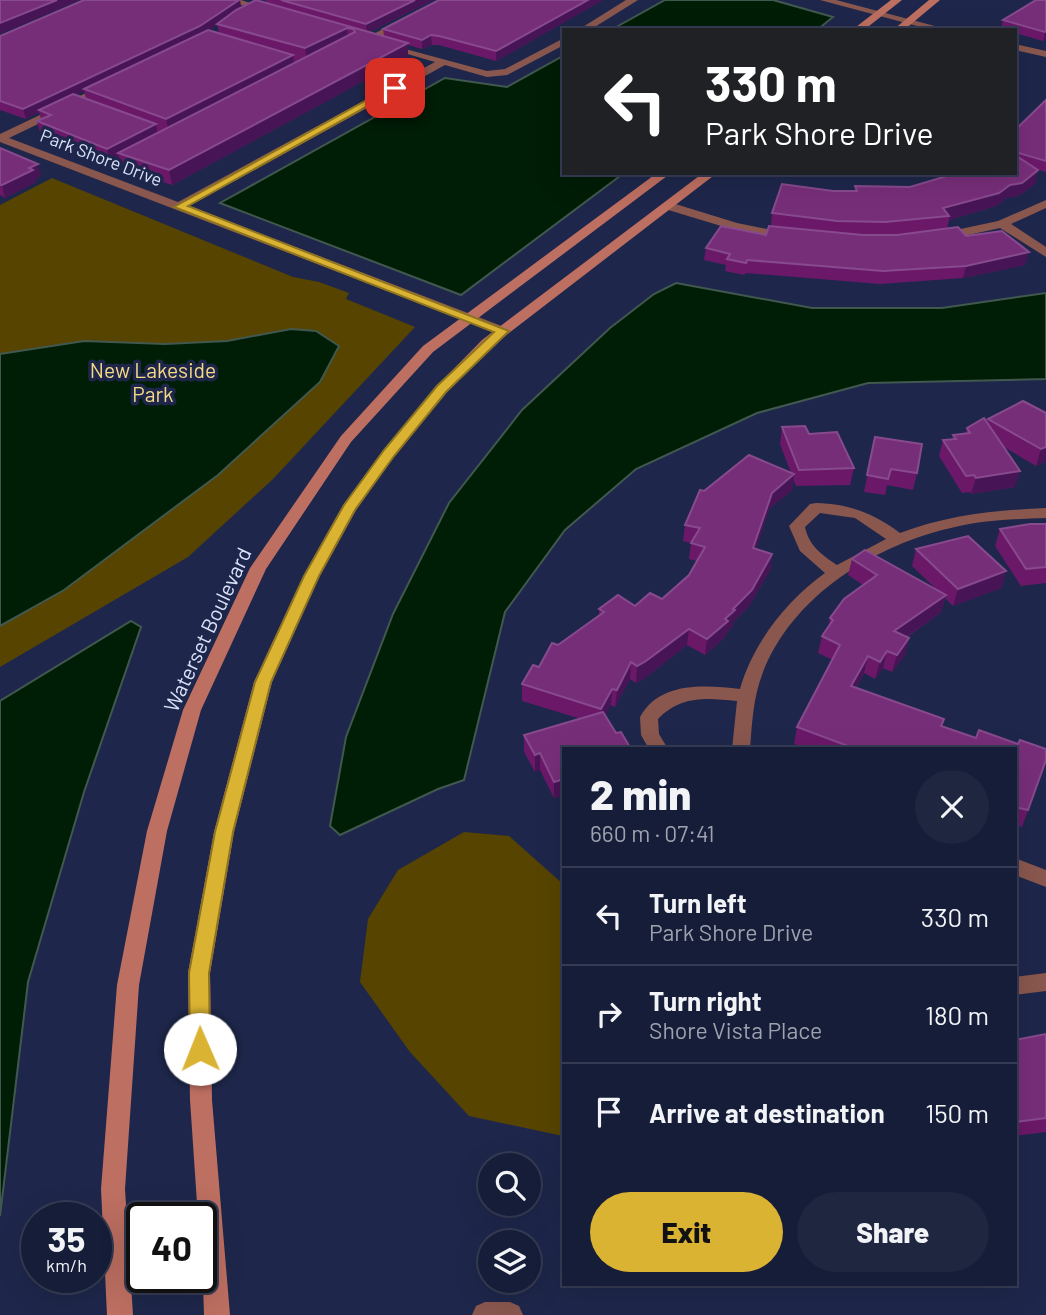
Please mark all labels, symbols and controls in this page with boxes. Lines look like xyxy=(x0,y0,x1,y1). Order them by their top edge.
text: 330 m xyxy=(705,53,837,112)
icon: left xyxy=(590,56,681,147)
pin xyxy=(365,58,425,118)
icon: arrive xyxy=(376,69,414,107)
text: Park Shore Drive xyxy=(705,113,934,151)
street label: Park Shore Drive xyxy=(37,124,165,190)
park label: New Lakeside Park xyxy=(90,357,216,406)
street label: Waterset Boulevard xyxy=(158,543,256,715)
text: 2 min xyxy=(590,768,691,818)
button: close xyxy=(915,770,989,844)
text: 660 m · 07:41 xyxy=(590,819,715,847)
text: Turn left xyxy=(649,887,747,918)
icon: left xyxy=(590,897,628,935)
text: 330 m xyxy=(921,901,989,932)
text: Park Shore Drive xyxy=(649,918,813,946)
text: Turn right xyxy=(649,985,762,1016)
icon: right xyxy=(590,995,628,1033)
text: 180 m xyxy=(925,999,989,1030)
position arrow xyxy=(163,1012,237,1086)
text: Shore Vista Place xyxy=(649,1016,822,1044)
icon: arrive xyxy=(590,1093,628,1131)
text: Arrive at destination xyxy=(649,1097,885,1128)
text: 150 m xyxy=(925,1097,989,1128)
map controls xyxy=(478,1153,541,1293)
button: search xyxy=(478,1153,541,1216)
button: Exit xyxy=(590,1192,783,1272)
button: Share xyxy=(797,1192,989,1272)
speed limit sign: 40 xyxy=(126,1202,217,1293)
text: 35 xyxy=(48,1217,85,1259)
button: layers xyxy=(478,1230,541,1293)
text: km/h xyxy=(46,1254,87,1276)

